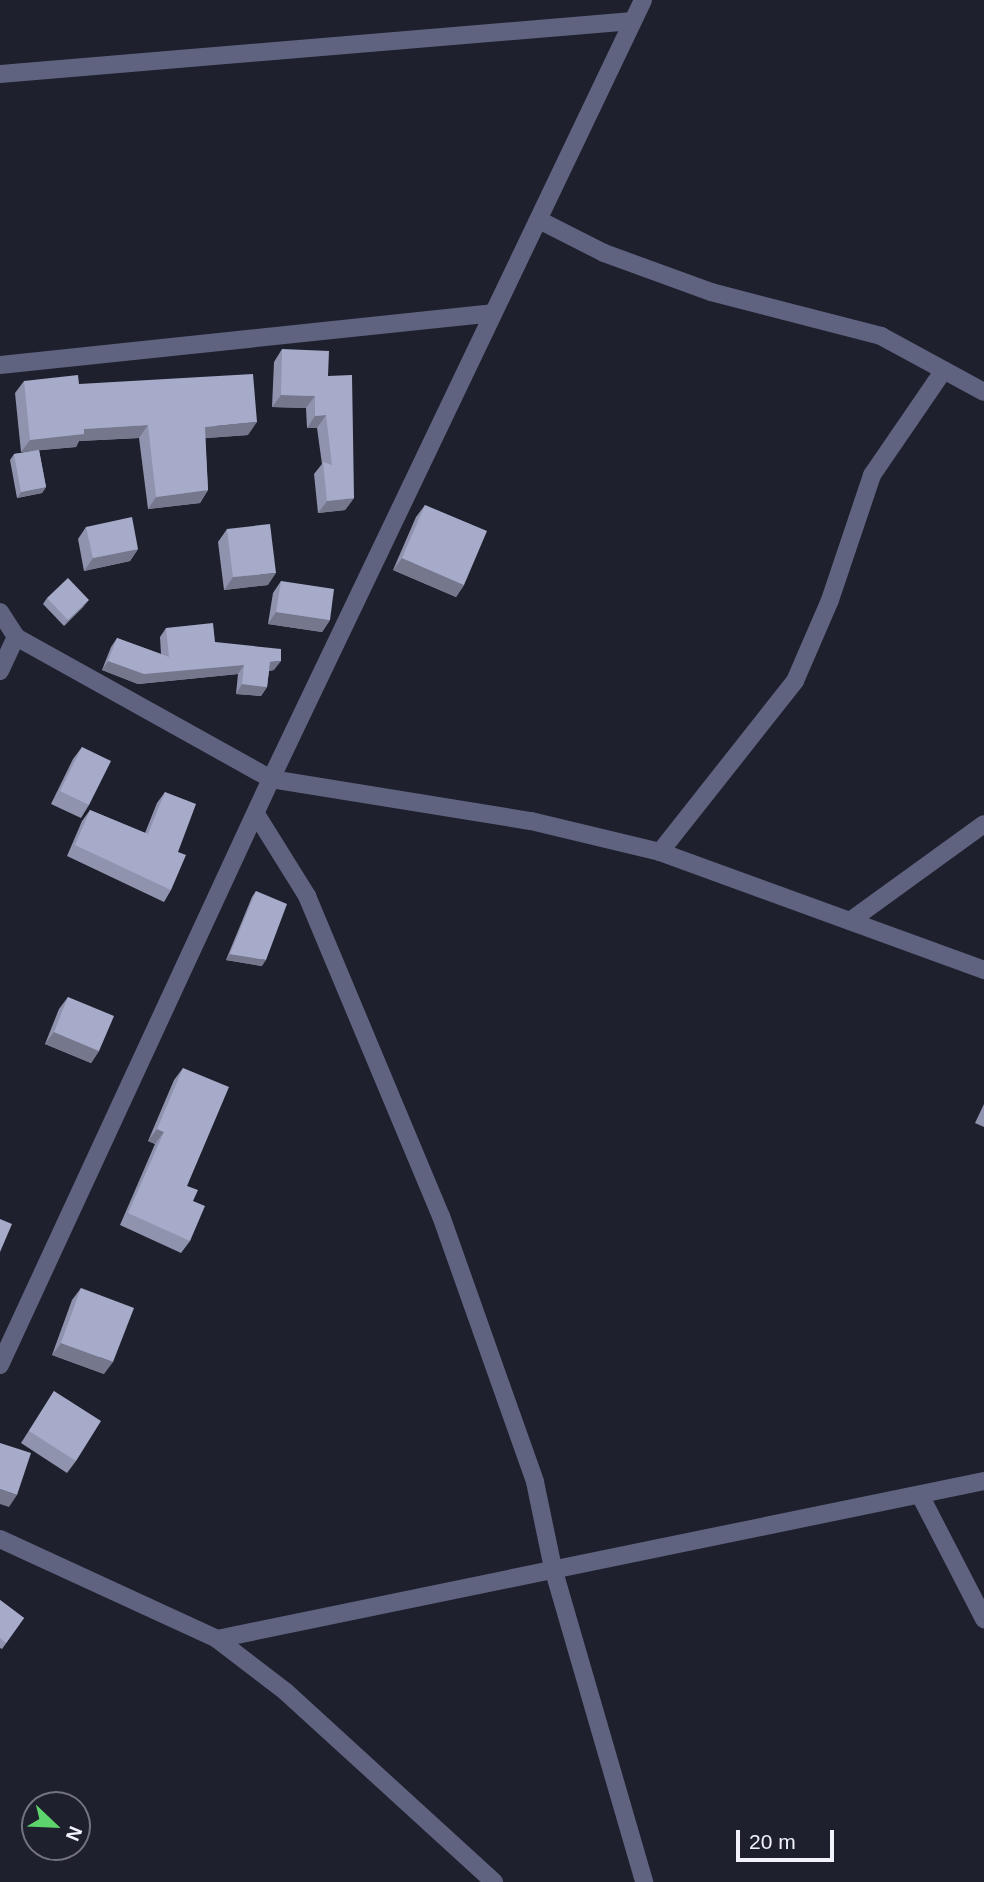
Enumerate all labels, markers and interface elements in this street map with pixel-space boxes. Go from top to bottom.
north arrow [21,1791,91,1861]
scale bar [739,1815,837,1859]
text: N [62,1823,86,1844]
text: 20 m [749,1830,796,1853]

